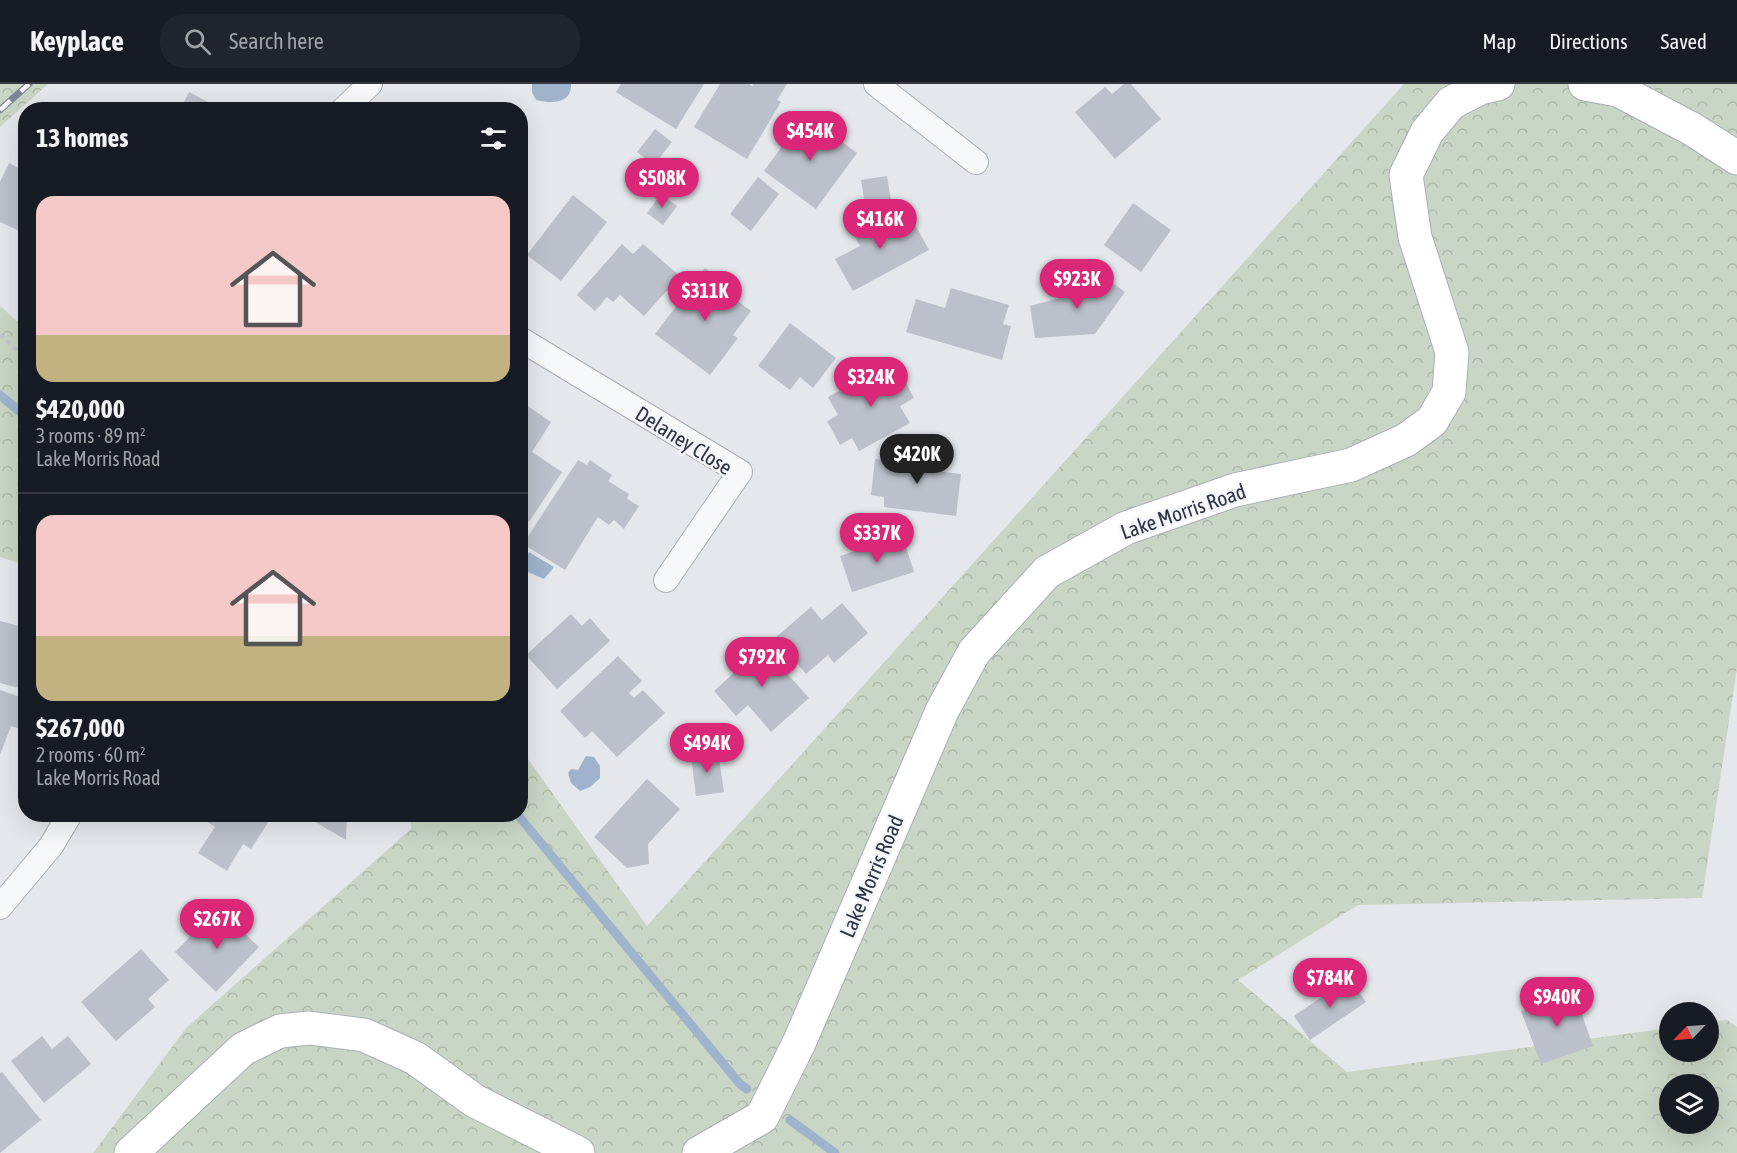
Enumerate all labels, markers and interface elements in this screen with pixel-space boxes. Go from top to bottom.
search box [160,14,580,68]
text: Keyplace [30,25,124,57]
icon: search [181,25,214,58]
text: Search here [229,28,324,54]
text: Map [1482,29,1516,53]
text: Directions [1549,29,1628,53]
text: Saved [1661,29,1707,53]
pin: $454K [768,111,852,162]
text: $454K [787,119,833,142]
icon: filters [477,122,510,155]
text: 13 homes [36,123,129,153]
pin: $508K [620,158,704,209]
text: $508K [639,166,685,189]
pin: $416K [838,199,922,250]
text: $416K [857,207,903,230]
icon: home [219,235,327,343]
pin: $923K [1035,259,1119,310]
text: $923K [1054,267,1100,290]
pin: $311K [663,271,747,322]
text: $311K [682,279,728,302]
pin: $324K [829,357,913,408]
text: $324K [848,365,894,388]
text: $420,000 [36,394,125,424]
street label: Delaney Close [631,401,737,479]
text: 3 rooms · 89 m² [36,424,146,447]
pin: $420K [875,434,959,485]
text: $420K [894,442,940,465]
text: Lake Morris Road [36,447,160,470]
street label: Lake Morris Road [1117,478,1249,544]
pin: $337K [835,513,919,564]
text: $337K [854,521,900,544]
icon: home [219,554,327,662]
pin: $792K [720,637,804,688]
text: $792K [739,645,785,668]
text: $267,000 [36,713,125,743]
pin: $494K [665,723,749,774]
text: $494K [684,731,730,754]
text: 2 rooms · 60 m² [36,743,146,766]
text: Lake Morris Road [36,766,160,789]
street label: Lake Morris Road [834,811,908,941]
pin: $267K [175,899,259,950]
text: $267K [194,907,240,930]
pin: $784K [1288,958,1372,1009]
text: $784K [1307,966,1353,989]
pin: $940K [1515,977,1599,1028]
text: $940K [1534,985,1580,1008]
north arrow [1659,1002,1719,1062]
map controls [1659,1002,1719,1134]
button: layers [1659,1074,1719,1134]

